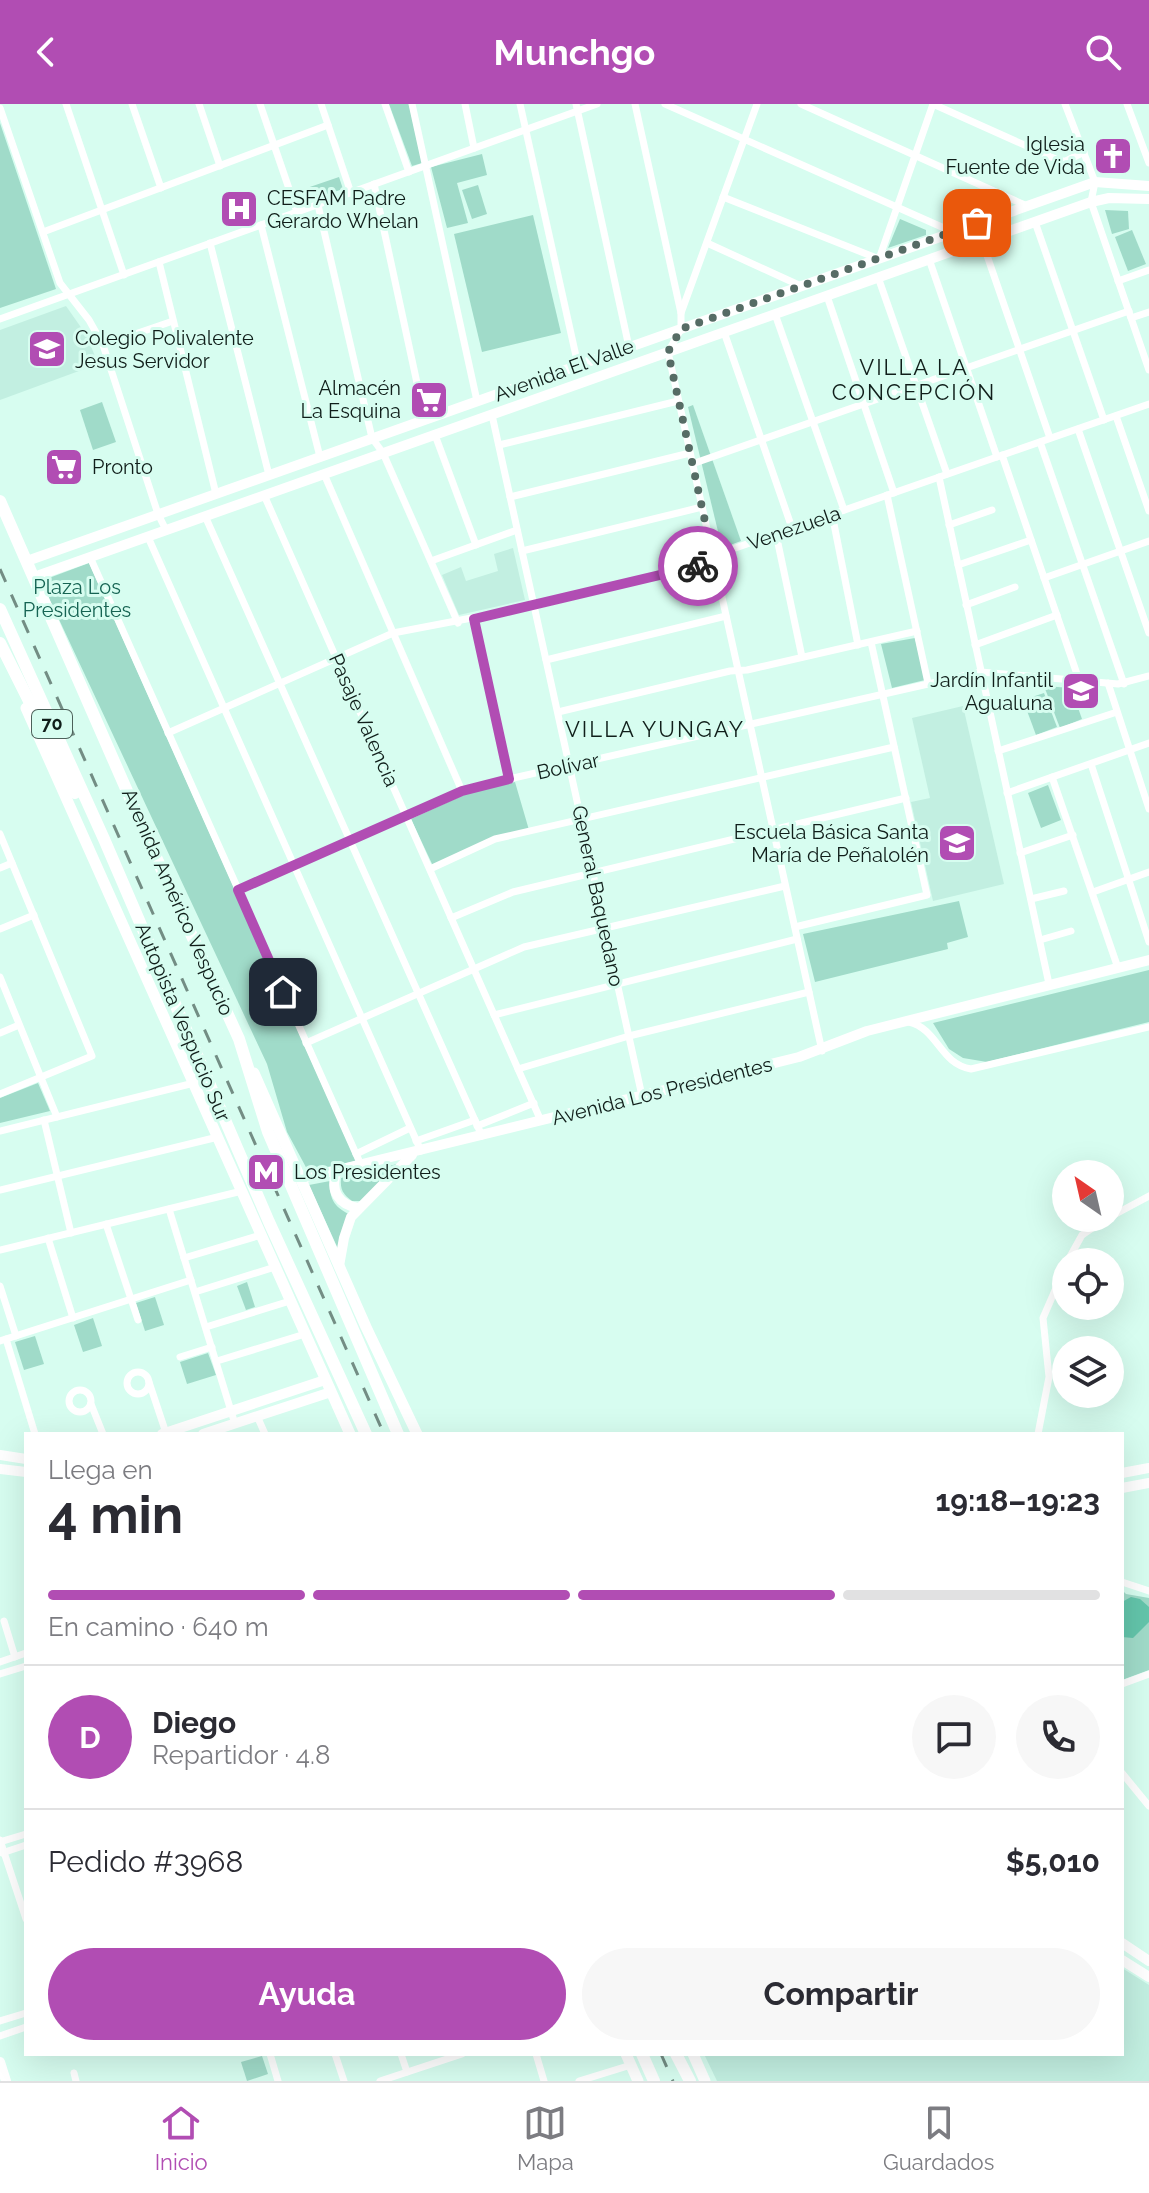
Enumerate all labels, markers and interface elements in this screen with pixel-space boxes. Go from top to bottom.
icon: back [24,30,68,74]
icon: search [1081,30,1125,74]
text: Munchgo [494,31,655,73]
place label: Iglesia Fuente de Vida [945,132,1085,179]
church icon: Iglesia Fuente de Vida [1092,135,1134,177]
place label: CESFAM Padre Gerardo Whelan [267,186,419,233]
hospital icon: CESFAM Padre Gerardo Whelan [218,188,260,230]
pin [943,189,1011,257]
icon: bag [955,201,999,245]
place label: Colegio Polivalente Jesus Servidor [75,326,254,373]
school or university icon: Colegio Polivalente Jesus Servidor [26,328,68,370]
street label: Avenida El Valle [491,334,637,406]
district label: VILLA LA CONCEPCIÓN [832,354,996,405]
place label: Almacén La Esquina [300,376,401,423]
supermarket icon: Almacén La Esquina [408,379,450,421]
supermarket icon: Pronto [43,446,85,488]
place label: Pronto [92,455,153,479]
street label: Venezuela [744,501,844,555]
courier [658,526,738,606]
icon: bike [676,544,720,588]
park label: Plaza Los Presidentes [23,575,131,622]
street label: Pasaje Valencia [324,650,404,790]
place label: Jardín Infantil Agualuna [930,668,1054,715]
school or university icon: Jardín Infantil Agualuna [1060,670,1102,712]
road number: 70 [32,710,72,738]
district label: VILLA YUNGAY [565,716,745,742]
street label: Bolívar [535,748,601,784]
street label: Avenida Américo Vespucio [117,785,239,1019]
street label: General Baquedano [567,803,629,989]
place label: Escuela Básica Santa María de Peñalolén [734,820,929,867]
school or university icon: Escuela Básica Santa María de Peñalolén [936,822,978,864]
street label: Autopista Vespucio Sur [130,919,236,1125]
pin [249,958,317,1026]
icon: home [261,970,305,1014]
street label: Avenida Los Presidentes [549,1052,775,1130]
metro station icon: Los Presidentes [245,1151,287,1193]
place label: Los Presidentes [294,1160,441,1184]
north arrow [1052,1160,1124,1232]
map controls [1052,1160,1124,1408]
button: locate [1052,1248,1124,1320]
button: layers [1052,1336,1124,1408]
text: Llega en [48,1455,153,1485]
text: 19:18–19:23 [936,1483,1100,1518]
text: 4 min [48,1484,183,1545]
text: En camino · 640 m [48,1612,269,1642]
button: chat [912,1695,996,1779]
button: phone [1016,1695,1100,1779]
text: Diego [152,1705,236,1740]
text: D [79,1720,101,1755]
text: Repartidor · 4.8 [152,1740,330,1770]
text: Pedido #3968 [48,1844,243,1879]
text: $5,010 [1006,1844,1100,1879]
button: Ayuda [48,1948,566,2040]
button: Compartir [582,1948,1100,2040]
tab: Inicio [155,2101,208,2175]
tab: Mapa [517,2101,574,2175]
tab: Guardados [883,2101,994,2175]

